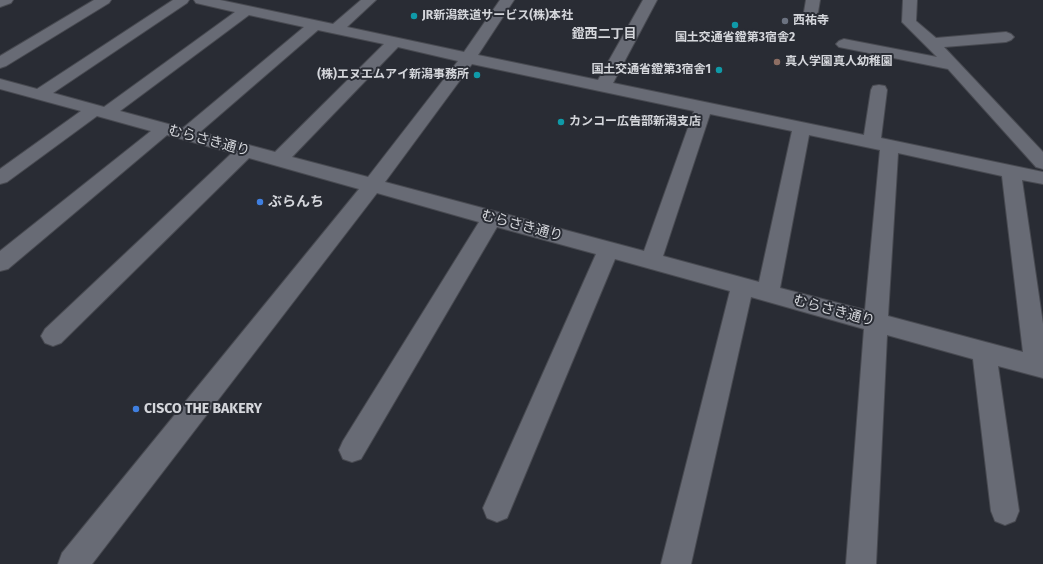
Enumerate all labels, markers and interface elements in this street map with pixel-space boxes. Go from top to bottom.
place label: JR新潟鉄道サービス(株)本社 [422,9,573,23]
marker: JR新潟鉄道サービス(株)本社 [409,11,419,21]
place label: 西祐寺 [793,14,829,28]
marker: 西祐寺 [780,16,790,26]
marker: 国土交通省鐙第3宿舎2 [730,20,740,30]
district label: 鐙西二丁目 [572,26,636,42]
place label: 国土交通省鐙第3宿舎2 [675,31,795,45]
place label: 真人学園真人幼稚園 [785,55,893,69]
marker: 真人学園真人幼稚園 [772,57,782,67]
place label: 国土交通省鐙第3宿舎1 [591,63,711,77]
marker: 国土交通省鐙第3宿舎1 [714,65,724,75]
place label: (株)エヌエムアイ新潟事務所 [317,68,469,82]
marker: (株)エヌエムアイ新潟事務所 [472,70,482,80]
place label: カンコー広告部新潟支店 [569,115,701,129]
marker: カンコー広告部新潟支店 [556,117,566,127]
street label: むらさき通り [166,122,252,160]
place label: ぶらんち [268,194,324,210]
marker: ぶらんち [255,197,265,207]
street label: むらさき通り [479,207,565,245]
street label: むらさき通り [791,292,877,330]
place label: CISCO THE BAKERY [144,401,262,417]
marker: CISCO THE BAKERY [131,404,141,414]

